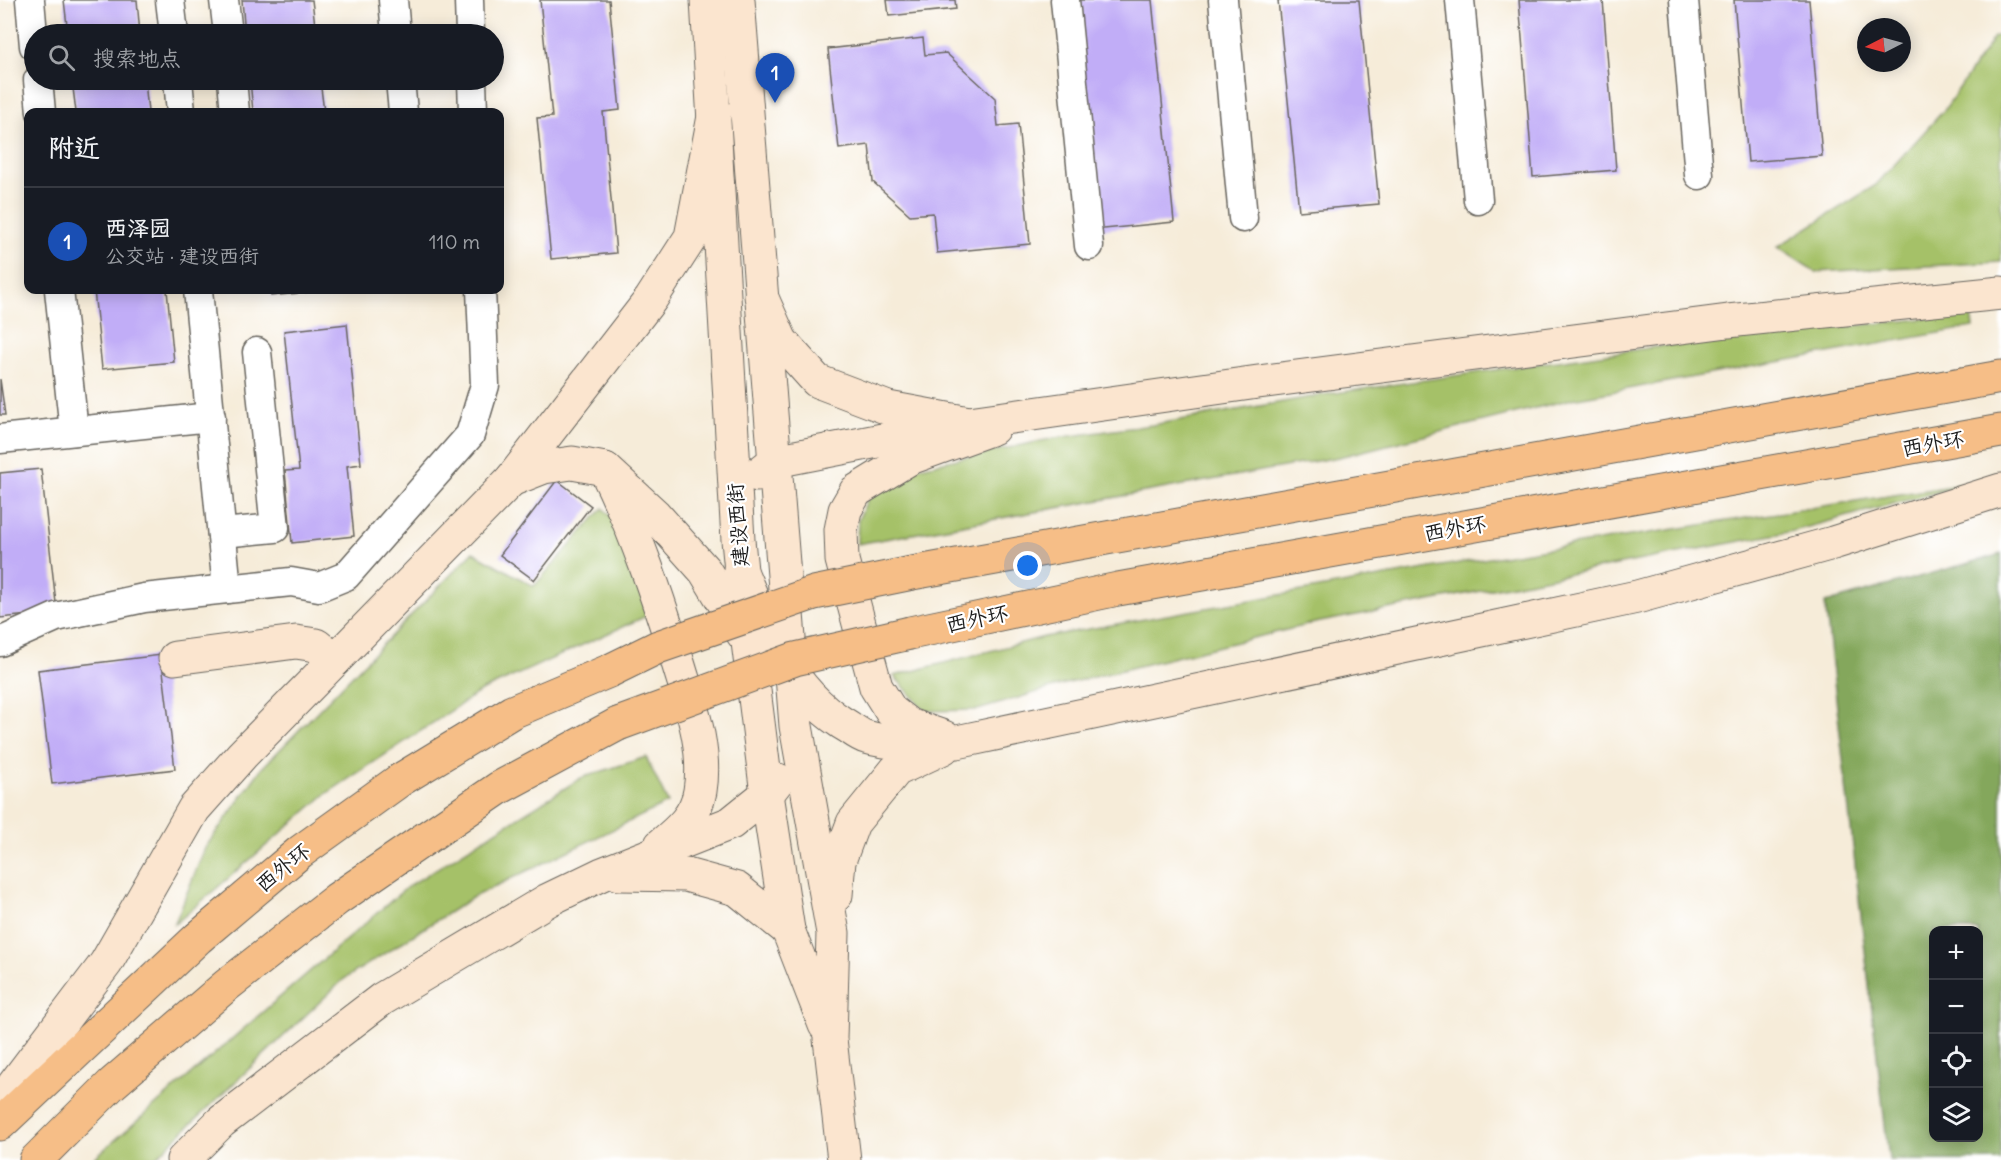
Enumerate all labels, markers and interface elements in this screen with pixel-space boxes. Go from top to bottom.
north arrow [1857,18,1911,72]
search box [24,24,504,90]
icon: search [45,41,78,74]
text: 搜索地点 [93,44,181,72]
pin: 1 [756,54,794,103]
text: 附近 [48,131,100,164]
text: 西泽园 [105,214,171,242]
text: 1 [64,229,71,254]
text: 110 m [429,229,480,254]
text: 公交站 · 建设西街 [105,243,259,268]
street label: 西外环 [1900,425,1966,462]
street label: 建设西街 [721,482,754,568]
street label: 西外环 [1422,510,1488,547]
your location [1013,551,1042,580]
street label: 西外环 [943,599,1011,638]
street label: 西外环 [250,837,316,898]
map controls [1929,926,1983,1142]
button: + [1929,926,1983,980]
button: − [1929,980,1983,1034]
button: locate [1929,1034,1983,1088]
button: layers [1929,1088,1983,1142]

